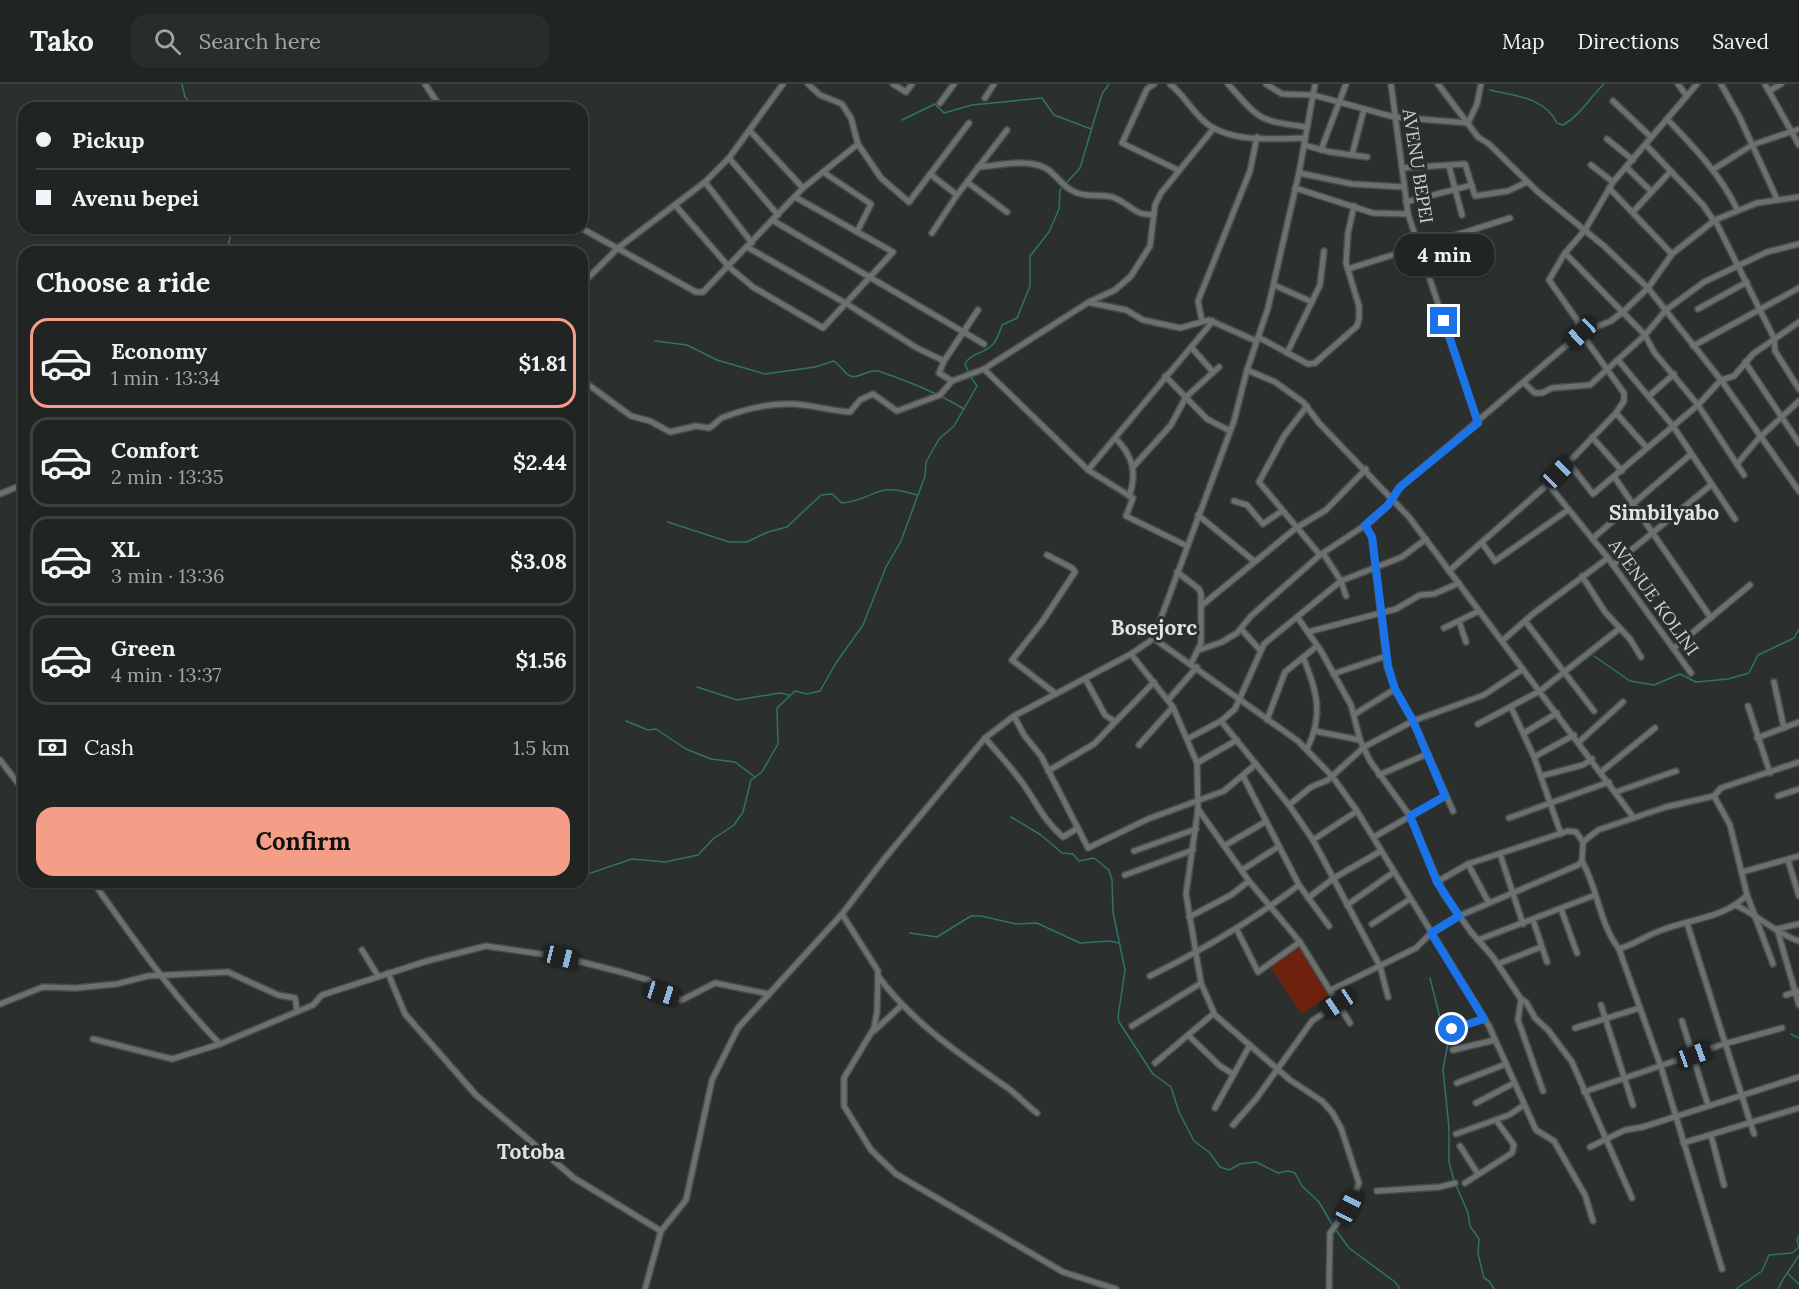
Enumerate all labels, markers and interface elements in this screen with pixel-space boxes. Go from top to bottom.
search box [130,14,550,68]
text: Tako [30,23,94,59]
icon: search [151,25,184,58]
text: Search here [199,27,321,55]
text: Map [1502,28,1545,55]
text: Directions [1578,28,1679,55]
text: Saved [1712,28,1769,55]
street label: AVENU BEPEI [1397,106,1438,225]
text: Pickup [72,126,145,154]
text: Avenu bepei [72,184,199,212]
callout: 4 min [1394,234,1494,276]
text: 4 min [1418,242,1471,267]
text: Choose a ride [36,265,210,299]
route end [1430,307,1457,334]
car [1562,314,1600,352]
icon: car [39,336,93,390]
text: Economy [111,337,207,365]
text: $1.81 [518,349,567,377]
text: 1 min · 13:34 [111,365,220,390]
icon: car [39,435,93,489]
text: Comfort [111,436,199,464]
text: $2.44 [513,448,567,476]
car [1539,454,1577,492]
text: 2 min · 13:35 [111,464,224,489]
district label: Simbilyabo [1609,499,1719,526]
street label: AVENUE KOLINI [1603,533,1704,660]
icon: car [39,534,93,588]
text: XL [111,535,140,563]
text: $3.08 [510,547,567,575]
text: 3 min · 13:36 [111,563,225,588]
district label: Bosejorc [1111,614,1197,641]
icon: car [39,633,93,687]
text: Green [111,634,176,662]
text: $1.56 [515,646,567,674]
text: 4 min · 13:37 [111,662,222,687]
icon: cash [36,731,69,764]
text: Cash [84,733,134,761]
text: 1.5 km [513,735,570,760]
button: Confirm [36,807,570,876]
car [541,944,581,970]
car [642,979,682,1007]
car [1318,985,1358,1021]
route start [1438,1015,1465,1042]
car [1674,1040,1714,1070]
district label: Totoba [497,1138,565,1165]
car [1333,1187,1365,1227]

